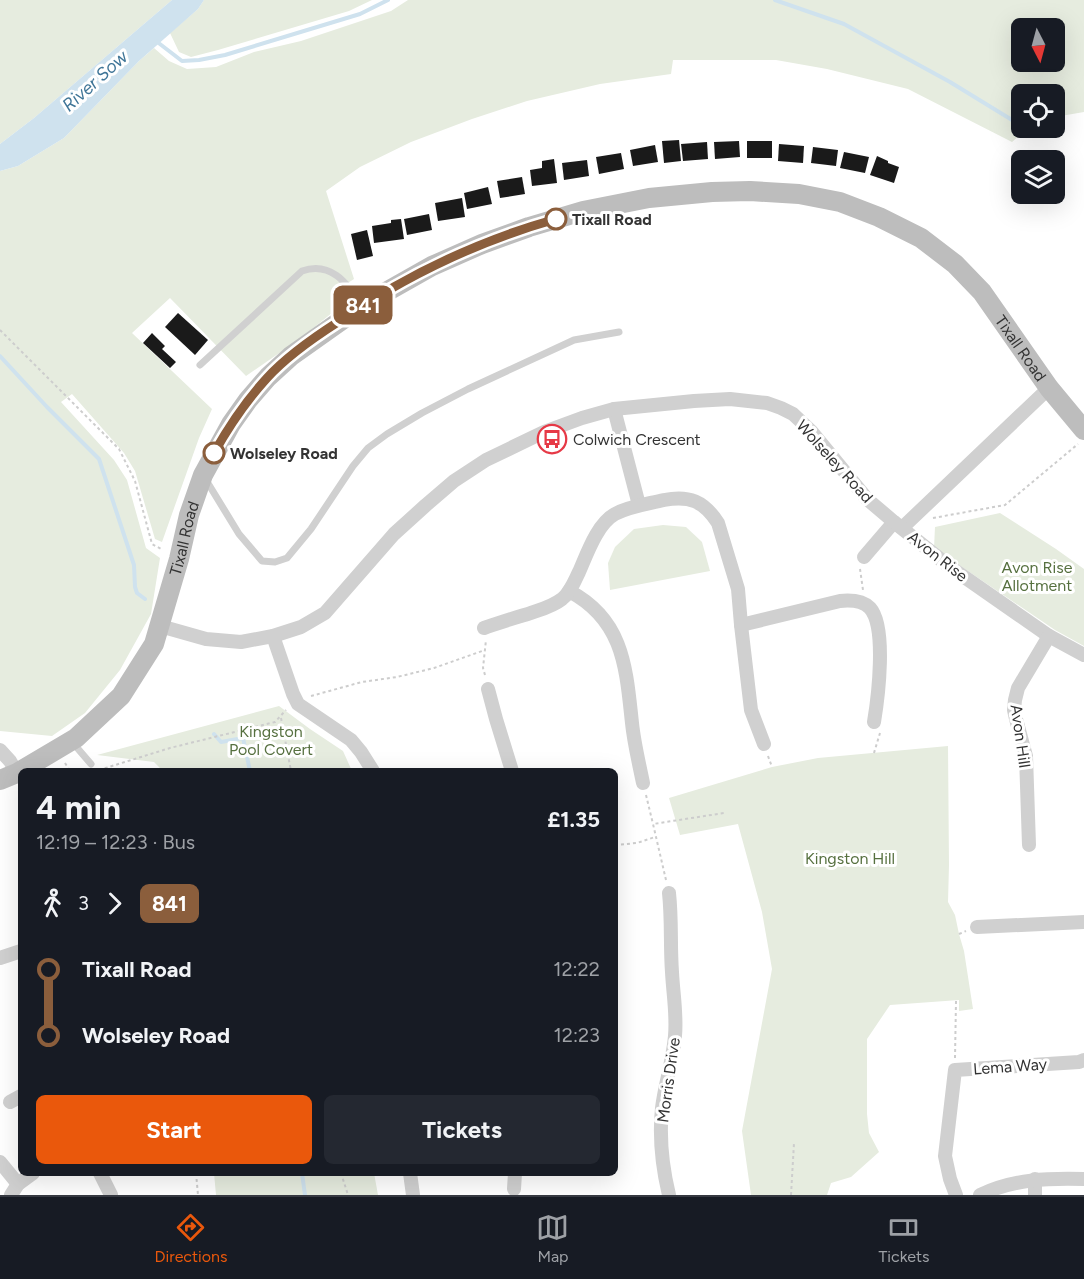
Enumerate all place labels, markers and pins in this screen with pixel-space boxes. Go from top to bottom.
marker: Tixall Road [545,208,567,230]
place label: Tixall Road [572,210,652,229]
bus stop icon: Colwich Crescent [536,423,568,455]
place label: Colwich Crescent [573,430,701,449]
marker: Wolseley Road [203,442,225,464]
place label: Wolseley Road [230,444,338,463]

